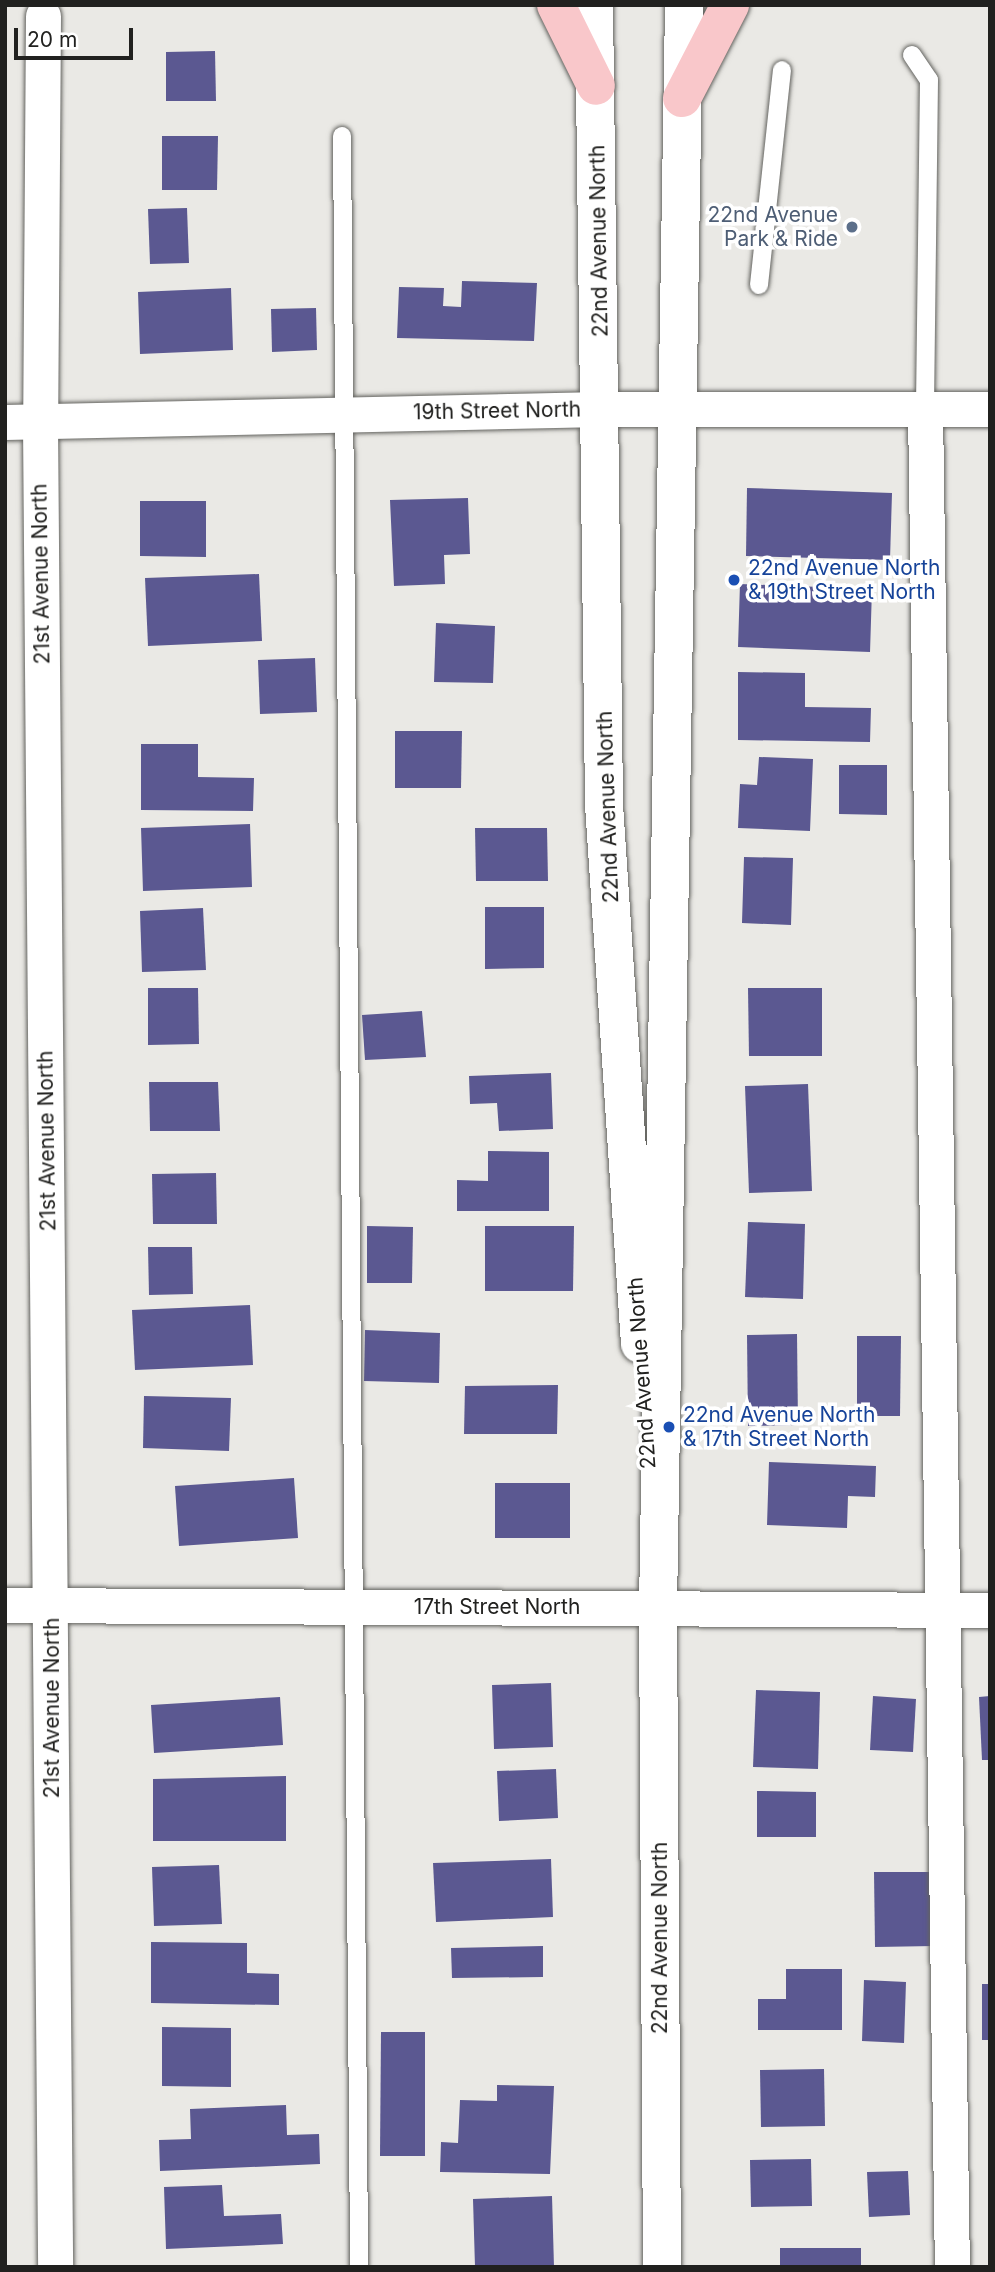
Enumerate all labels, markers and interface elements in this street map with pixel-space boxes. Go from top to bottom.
scale bar [18,14,136,58]
text: 20 m [27,27,77,52]
street label: 22nd Avenue North [585,145,613,337]
place label: 22nd Avenue Park & Ride [707,202,838,252]
marker: 22nd Avenue Park & Ride [844,219,860,235]
street label: 19th Street North [413,397,581,425]
street label: 21st Avenue North [27,483,55,665]
place label: 22nd Avenue North & 19th Street North [748,555,940,605]
marker: 22nd Avenue North & 19th Street North [726,572,742,588]
street label: 22nd Avenue North [592,710,624,904]
street label: 21st Avenue North [33,1050,61,1232]
street label: 22nd Avenue North [623,1276,661,1470]
place label: 22nd Avenue North & 17th Street North [683,1402,875,1452]
marker: 22nd Avenue North & 17th Street North [661,1419,677,1435]
street label: 17th Street North [414,1594,580,1620]
street label: 21st Avenue North [39,1618,65,1798]
street label: 22nd Avenue North [647,1842,673,2034]

